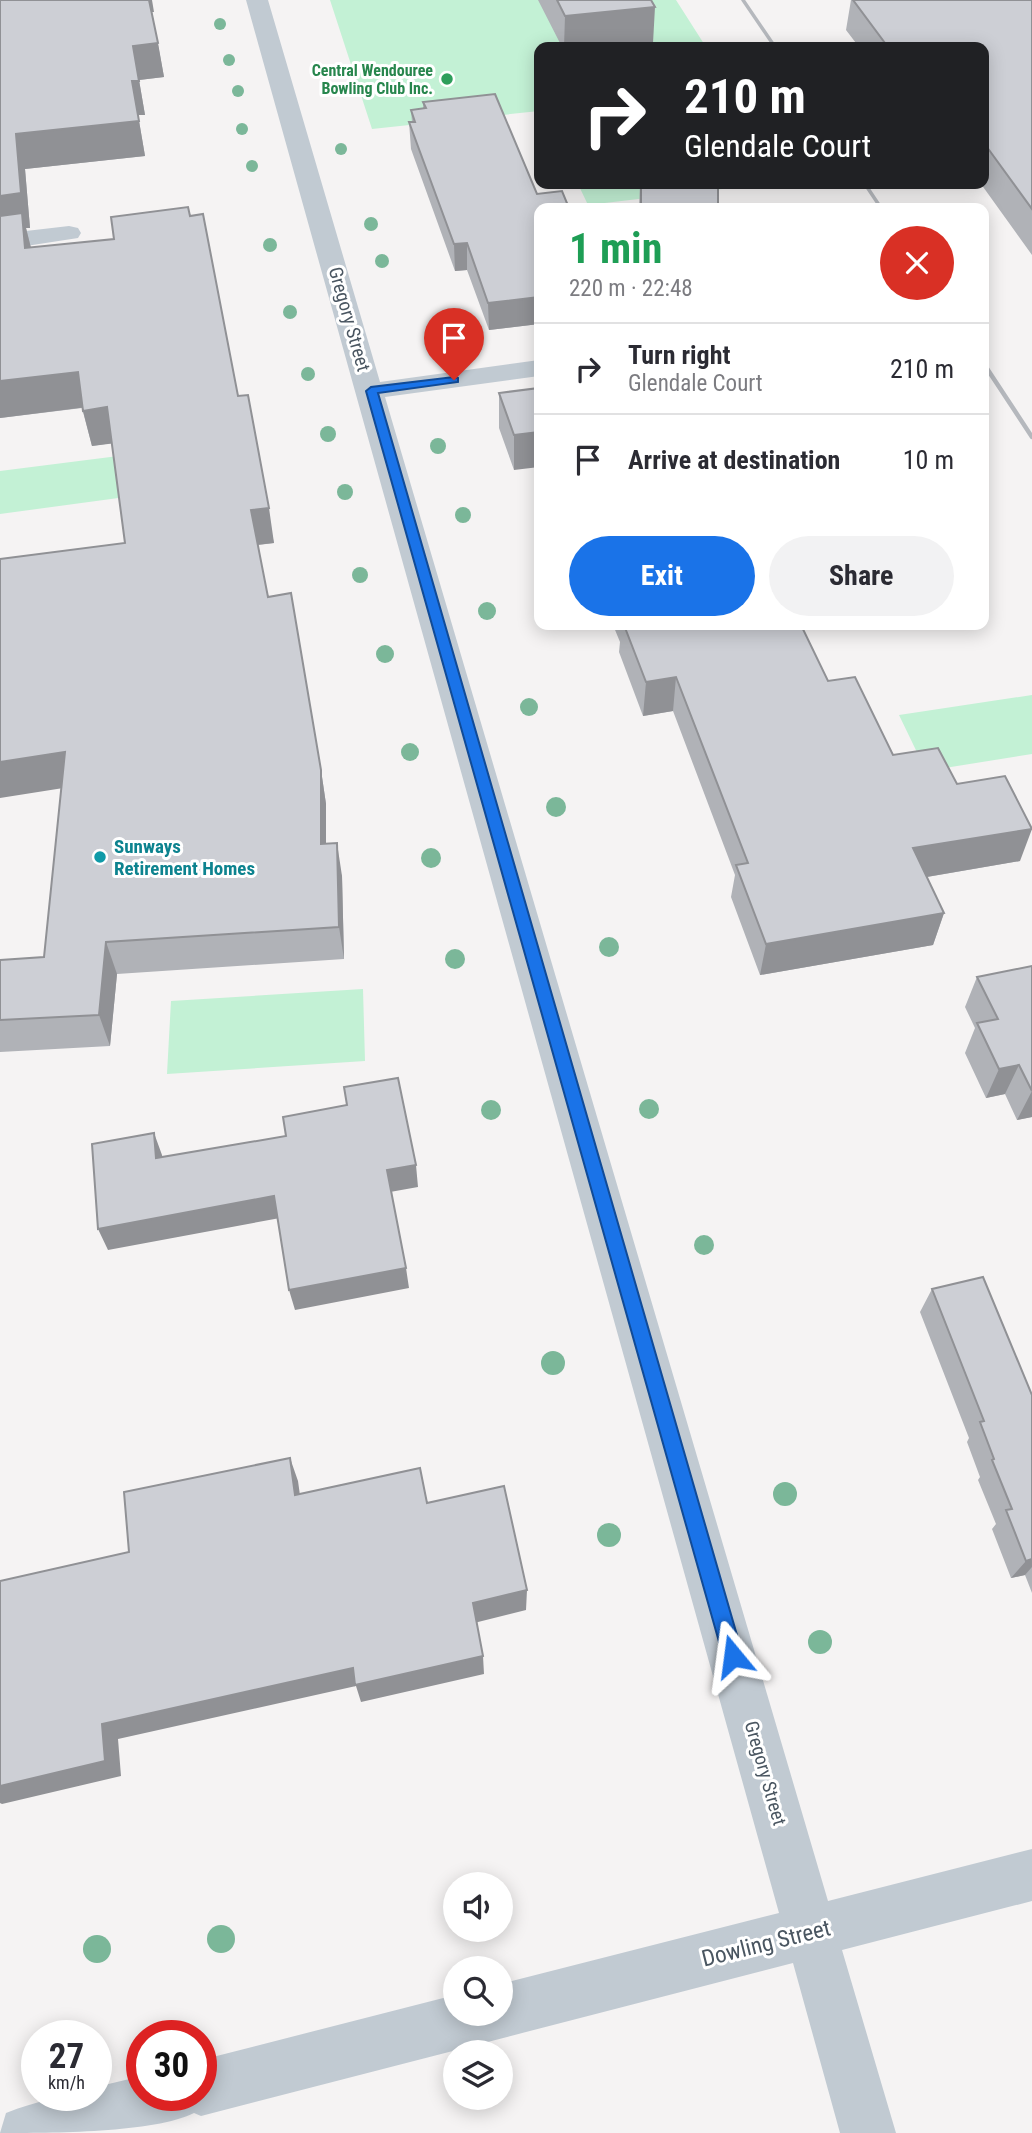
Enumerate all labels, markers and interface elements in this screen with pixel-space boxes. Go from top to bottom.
place label: Central Wendouree Bowling Club Inc. [312,61,433,98]
text: 210 m [684,68,806,125]
icon: right [569,70,660,161]
marker: Central Wendouree Bowling Club Inc. [439,71,455,87]
text: Glendale Court [684,127,871,165]
text: 1 min [569,224,662,273]
button: close [880,226,954,300]
street label: Gregory Street [324,264,375,374]
text: 220 m · 22:48 [569,275,693,302]
pin [424,308,484,380]
icon: arrive [435,319,473,357]
text: Turn right [628,340,730,370]
icon: right [569,350,607,388]
text: 210 m [890,354,954,384]
text: Glendale Court [628,370,763,397]
icon: arrive [569,441,607,479]
text: Arrive at destination [628,445,840,475]
text: 10 m [903,445,954,475]
button: Exit [569,536,755,616]
button: Share [769,536,954,616]
place label: Sunways Retirement Homes [114,835,255,880]
marker: Sunways Retirement Homes [92,849,108,865]
position arrow [696,1619,770,1693]
street label: Gregory Street [740,1718,791,1828]
map controls [443,1872,513,2110]
button: sound [443,1872,513,1942]
street label: Dowling Street [699,1914,833,1973]
button: search [443,1956,513,2026]
speed limit sign: 30 [126,2020,217,2111]
text: 27 [49,2036,84,2077]
button: layers [443,2040,513,2110]
text: km/h [48,2072,85,2093]

